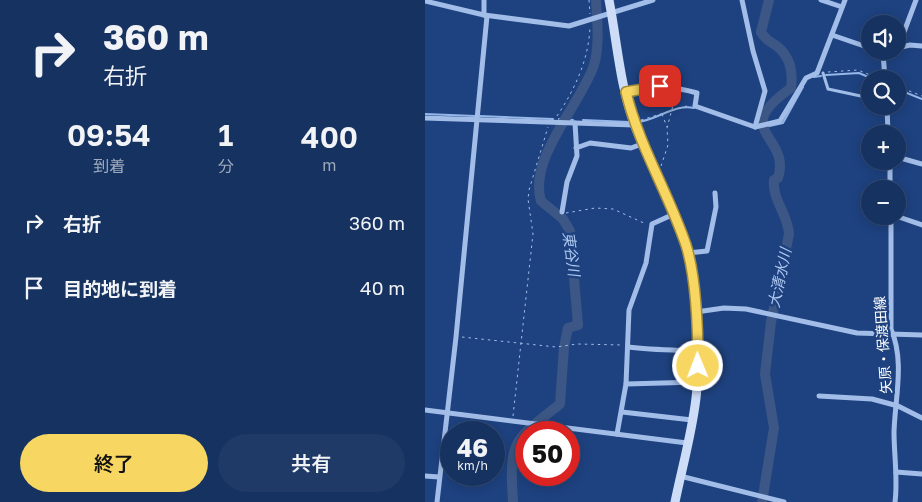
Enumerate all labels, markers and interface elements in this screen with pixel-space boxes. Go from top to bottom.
map controls [861,15,906,225]
button: sound [861,15,906,60]
text: 360 m [103,16,209,58]
icon: right [20,20,85,85]
text: 右折 [103,62,147,89]
pin [639,65,681,107]
button: search [861,70,906,115]
icon: arrive [646,72,674,100]
text: 09:54 [67,117,151,153]
text: 1 [218,117,233,153]
text: 400 [301,119,358,155]
button: + [861,125,906,170]
text: m [322,155,337,175]
text: 到着 [93,156,125,176]
text: 分 [218,156,234,176]
button: − [861,180,906,225]
icon: right [20,209,48,237]
text: 360 m [349,211,405,234]
text: 右折 [63,212,101,235]
water label: 東谷川 [560,230,584,279]
water label: 大清水川 [764,245,794,309]
icon: arrive [20,274,48,302]
text: 40 m [360,276,405,299]
text: 目的地に到着 [63,277,177,300]
street label: 矢原・保渡田線 [871,296,894,395]
position arrow [671,339,723,391]
speed limit sign: 50 [515,421,580,486]
text: 46 [457,432,488,463]
button: 終了 [20,434,208,492]
button: 共有 [218,434,405,492]
text: km/h [457,458,488,473]

